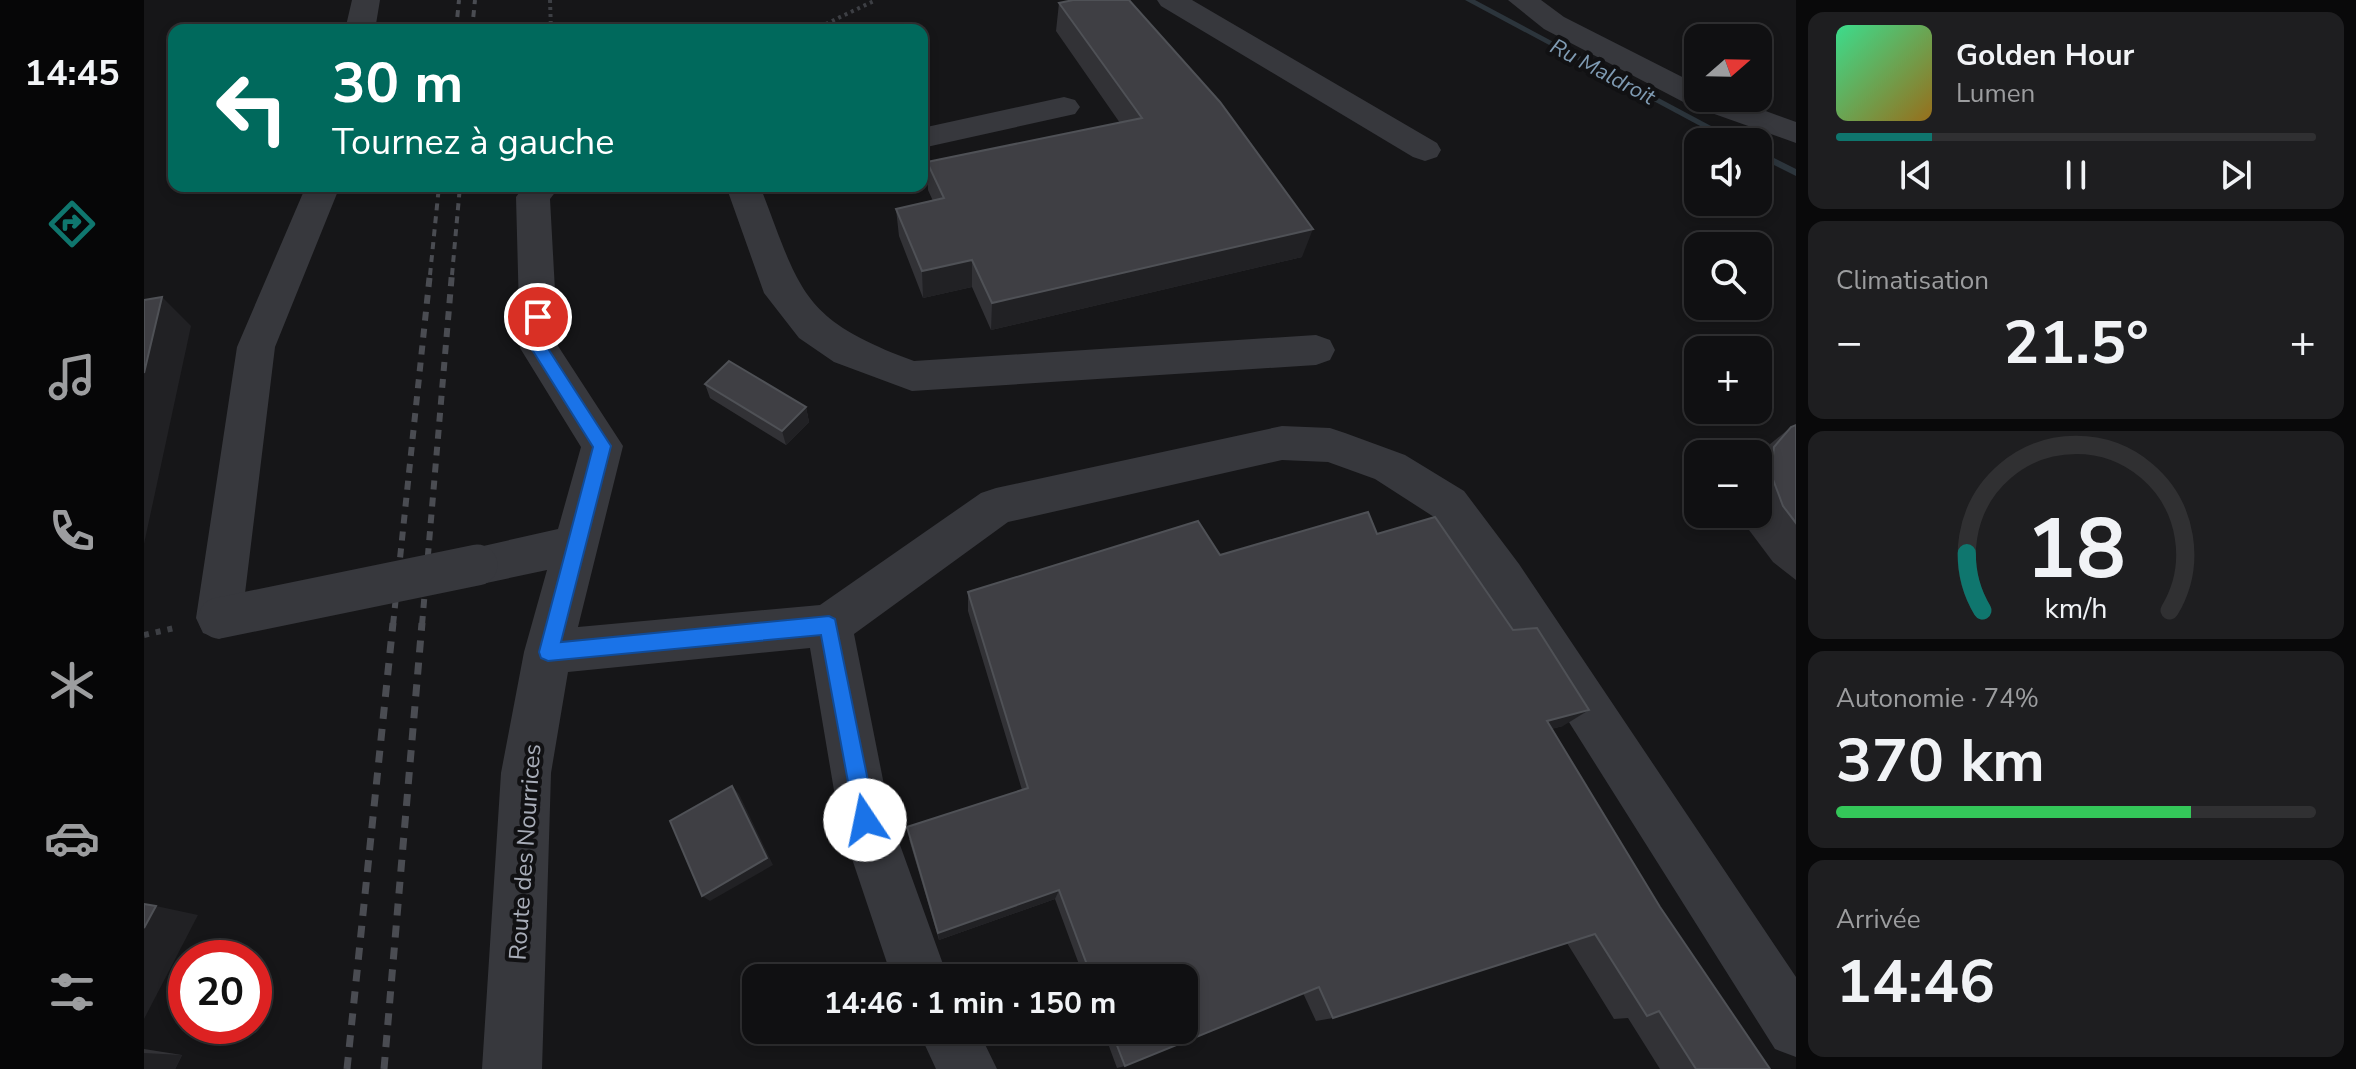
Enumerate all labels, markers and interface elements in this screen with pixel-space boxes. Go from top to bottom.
north arrow [1684,24,1772,112]
map controls [1684,24,1772,528]
water label: Ru Maldroit [1545,32,1662,113]
text: Golden Hour [1956,35,2134,76]
text: 30 m [332,45,463,122]
text: 14:45 [24,49,120,98]
icon: left [200,56,304,160]
text: Lumen [1956,76,2035,111]
text: Tournez à gauche [332,118,614,167]
button: sound [1684,128,1772,216]
icon: previous [1894,153,1938,197]
icon: pause [2054,153,2098,197]
icon: next [2214,153,2258,197]
icon: directions [44,196,100,252]
button: search [1684,232,1772,320]
text: Climatisation [1836,263,1989,298]
pin [504,283,572,351]
icon: arrive [516,295,560,339]
text: 21.5° [2003,302,2149,384]
text: − [1836,313,1862,373]
text: + [2290,313,2316,373]
button: + [1684,336,1772,424]
icon: music [44,349,100,405]
button: − [1684,440,1772,528]
text: 18 [2026,492,2126,605]
icon: phone [44,503,100,559]
text: km/h [2045,589,2107,628]
icon: climate [44,657,100,713]
text: Autonomie · 74% [1836,681,2039,716]
text: 370 km [1836,720,2045,802]
street label: Route des Nourrices [501,743,549,961]
position arrow [823,778,907,862]
icon: car [44,810,100,866]
text: Arrivée [1836,902,1920,937]
speed limit sign: 20 [168,940,272,1044]
text: 14:46 [1836,941,1995,1023]
icon: filters [44,964,100,1020]
text: 14:46 · 1 min · 150 m [824,983,1116,1024]

